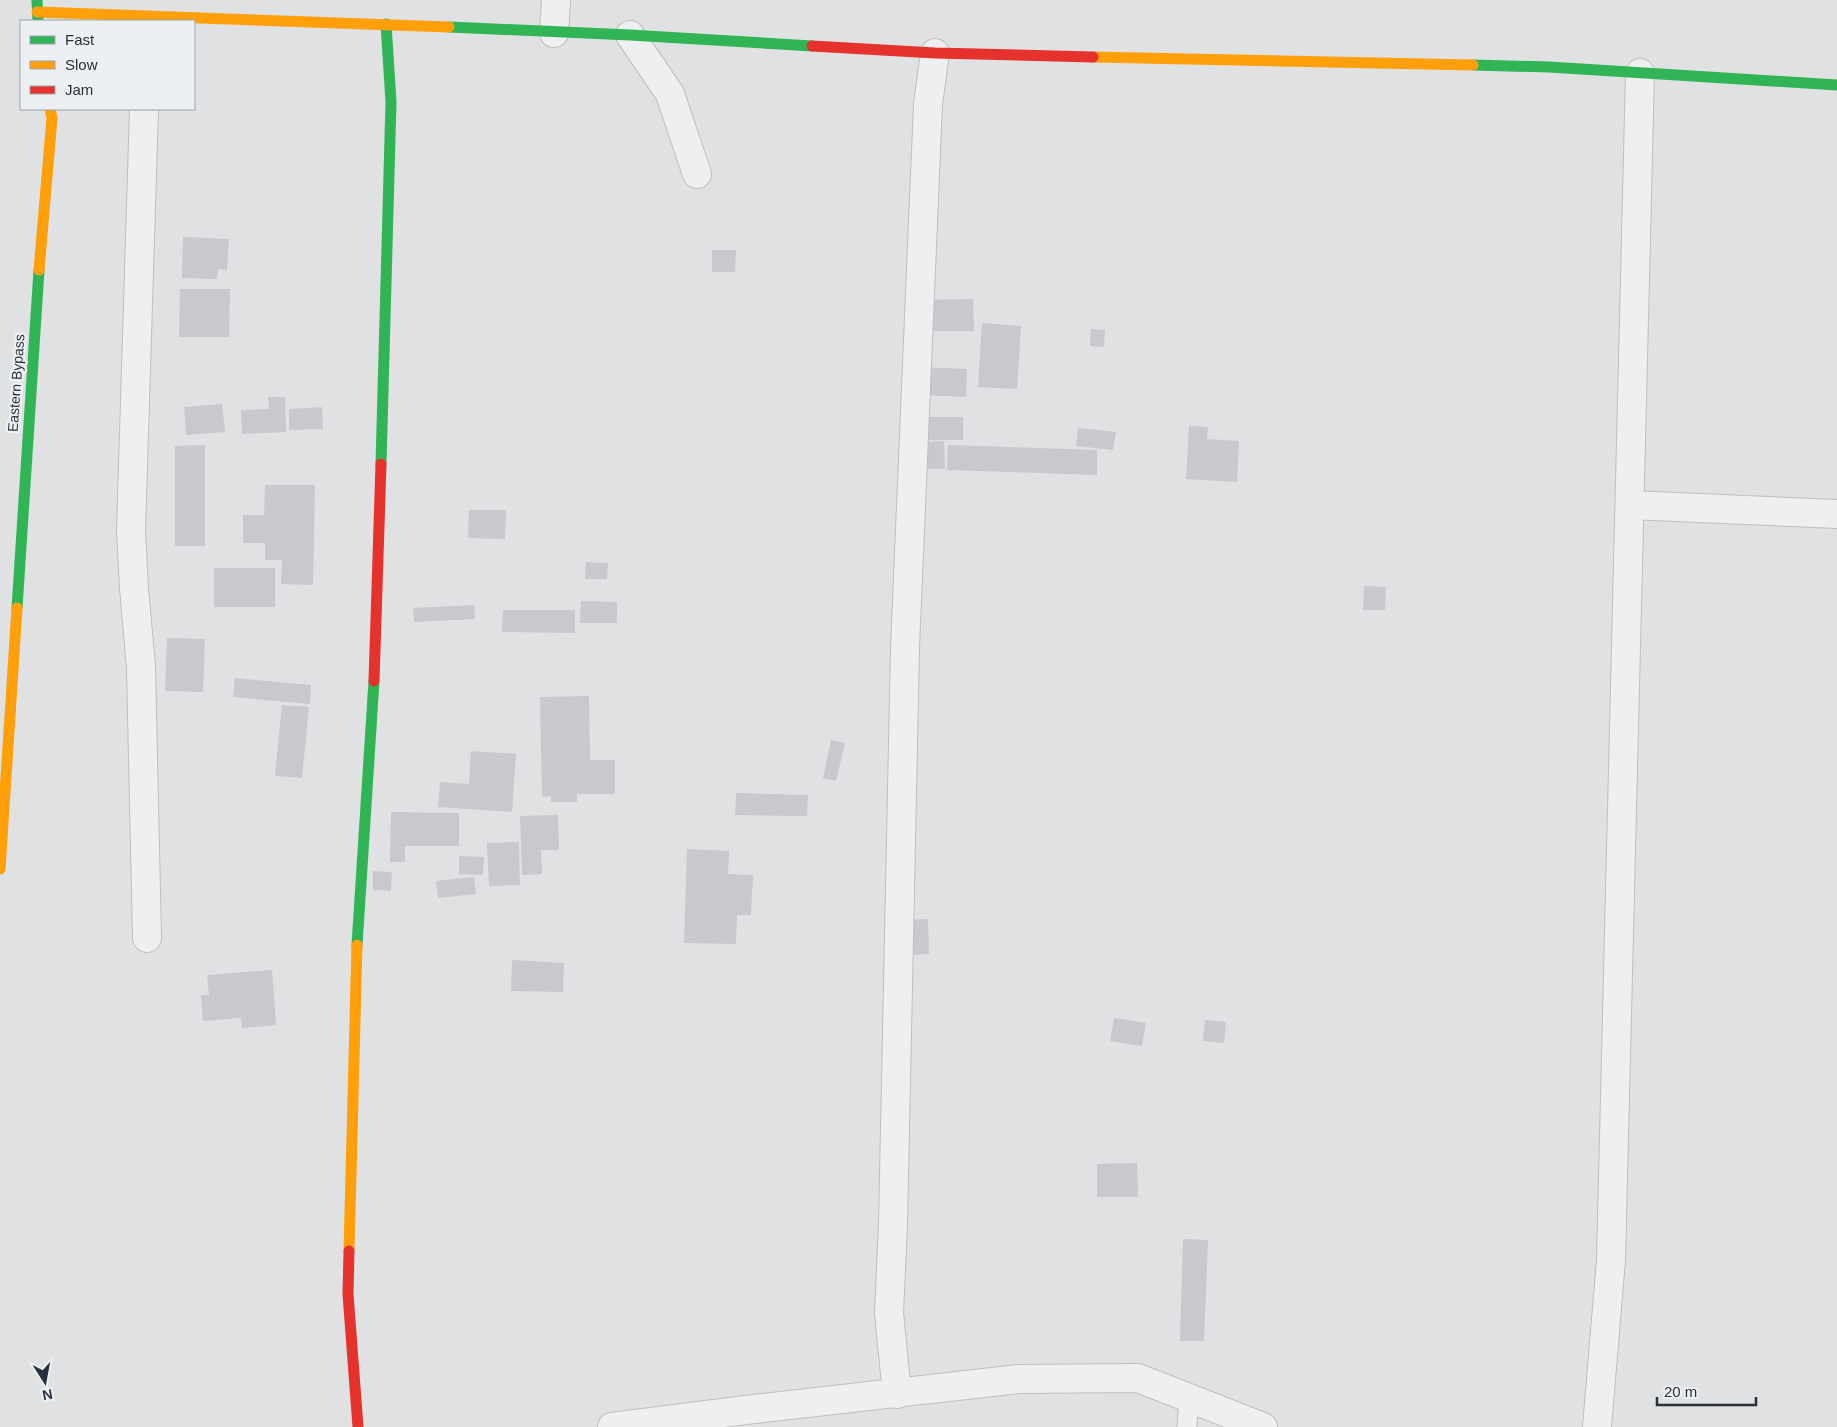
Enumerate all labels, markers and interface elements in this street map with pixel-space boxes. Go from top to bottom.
legend [20,20,195,110]
text: Fast [65,31,95,48]
text: Slow [65,56,98,73]
text: Jam [65,81,93,98]
street label: Eastern Bypass [5,334,27,432]
north arrow [20,1357,70,1407]
scale bar [1657,1374,1756,1406]
text: 20 m [1664,1383,1697,1400]
text: N [41,1386,54,1404]

